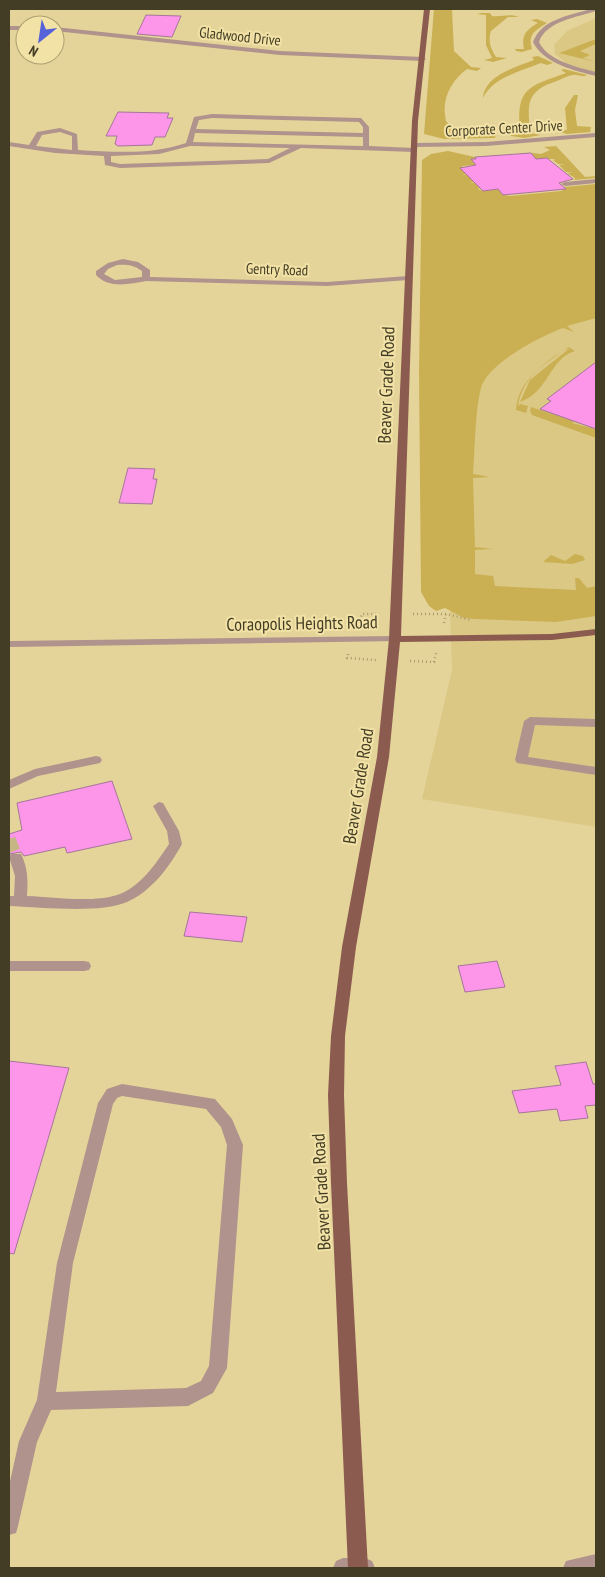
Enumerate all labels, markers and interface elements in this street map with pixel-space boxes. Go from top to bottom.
north arrow [15,15,65,65]
street label: Gladwood Drive [198,22,282,50]
text: N [26,42,41,61]
street label: Corporate Center Drive [445,115,563,141]
street label: Gentry Road [245,258,309,280]
street label: Beaver Grade Road [372,326,400,444]
street label: Coraopolis Heights Road [226,610,378,636]
street label: Beaver Grade Road [337,726,379,846]
street label: Beaver Grade Road [306,1133,336,1251]

